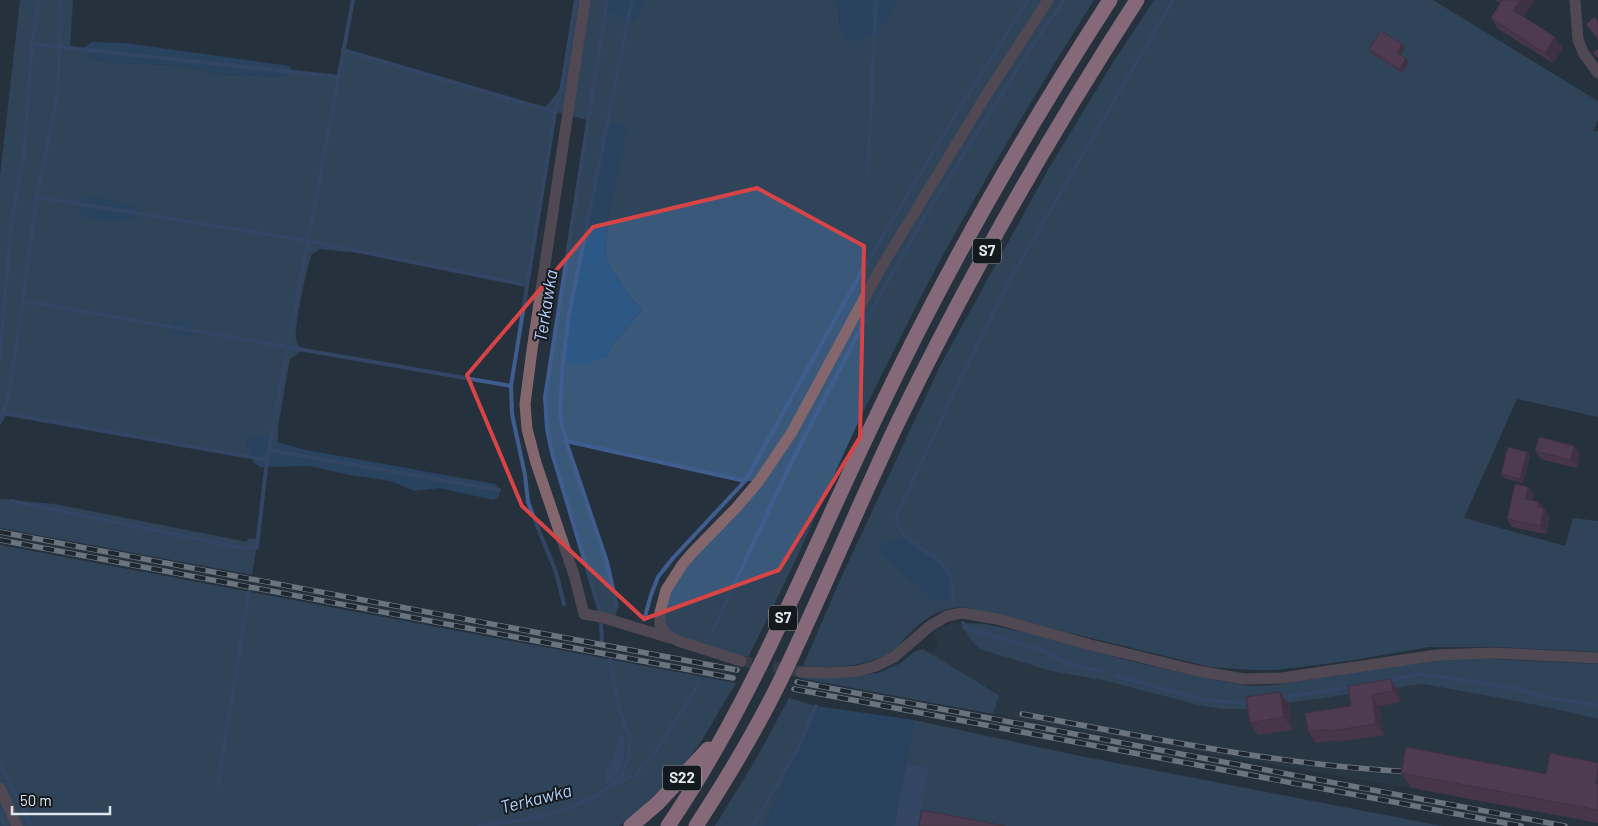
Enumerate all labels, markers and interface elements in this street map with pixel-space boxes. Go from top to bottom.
road number: S7 [973,238,1001,264]
water label: Terkawka [528,268,562,344]
road number: S7 [769,606,797,630]
road number: S22 [663,766,701,790]
water label: Terkawka [498,779,574,818]
scale bar [12,784,110,816]
text: 50 m [20,791,52,809]

